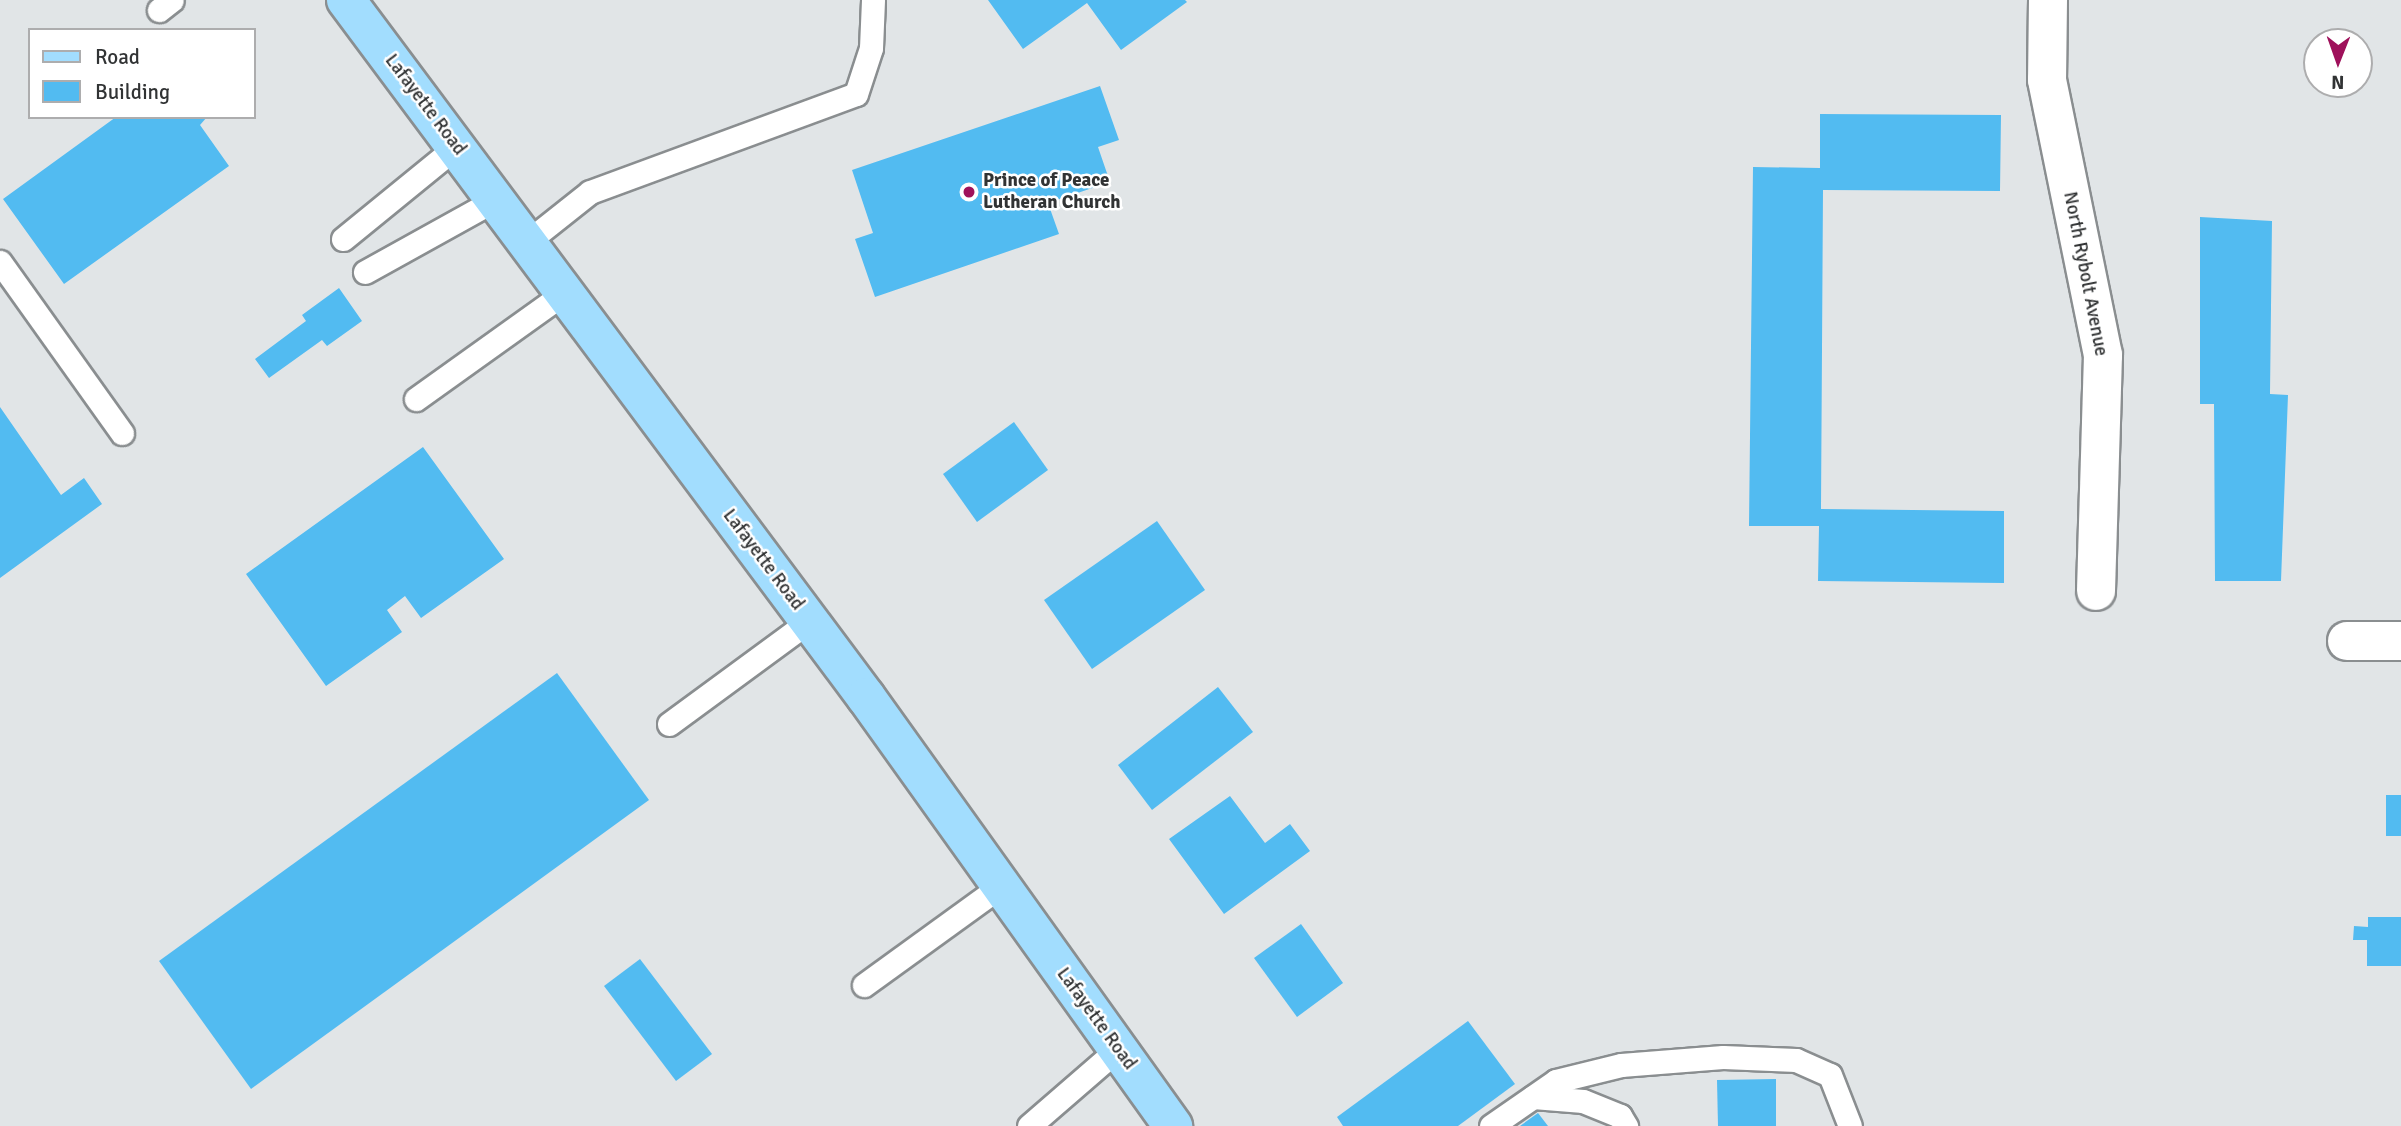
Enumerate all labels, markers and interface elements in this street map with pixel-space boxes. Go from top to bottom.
legend [28,28,256,119]
north arrow [2303,28,2373,98]
text: Road [95,44,140,70]
street label: Lafayette Road [380,50,470,160]
text: N [2331,70,2344,94]
text: Building [95,79,170,105]
place label: Prince of Peace Lutheran Church [983,170,1121,214]
marker: Prince of Peace Lutheran Church [961,184,977,200]
street label: North Rybolt Avenue [2058,190,2112,358]
street label: Lafayette Road [718,505,808,615]
street label: Lafayette Road [1051,963,1141,1075]

